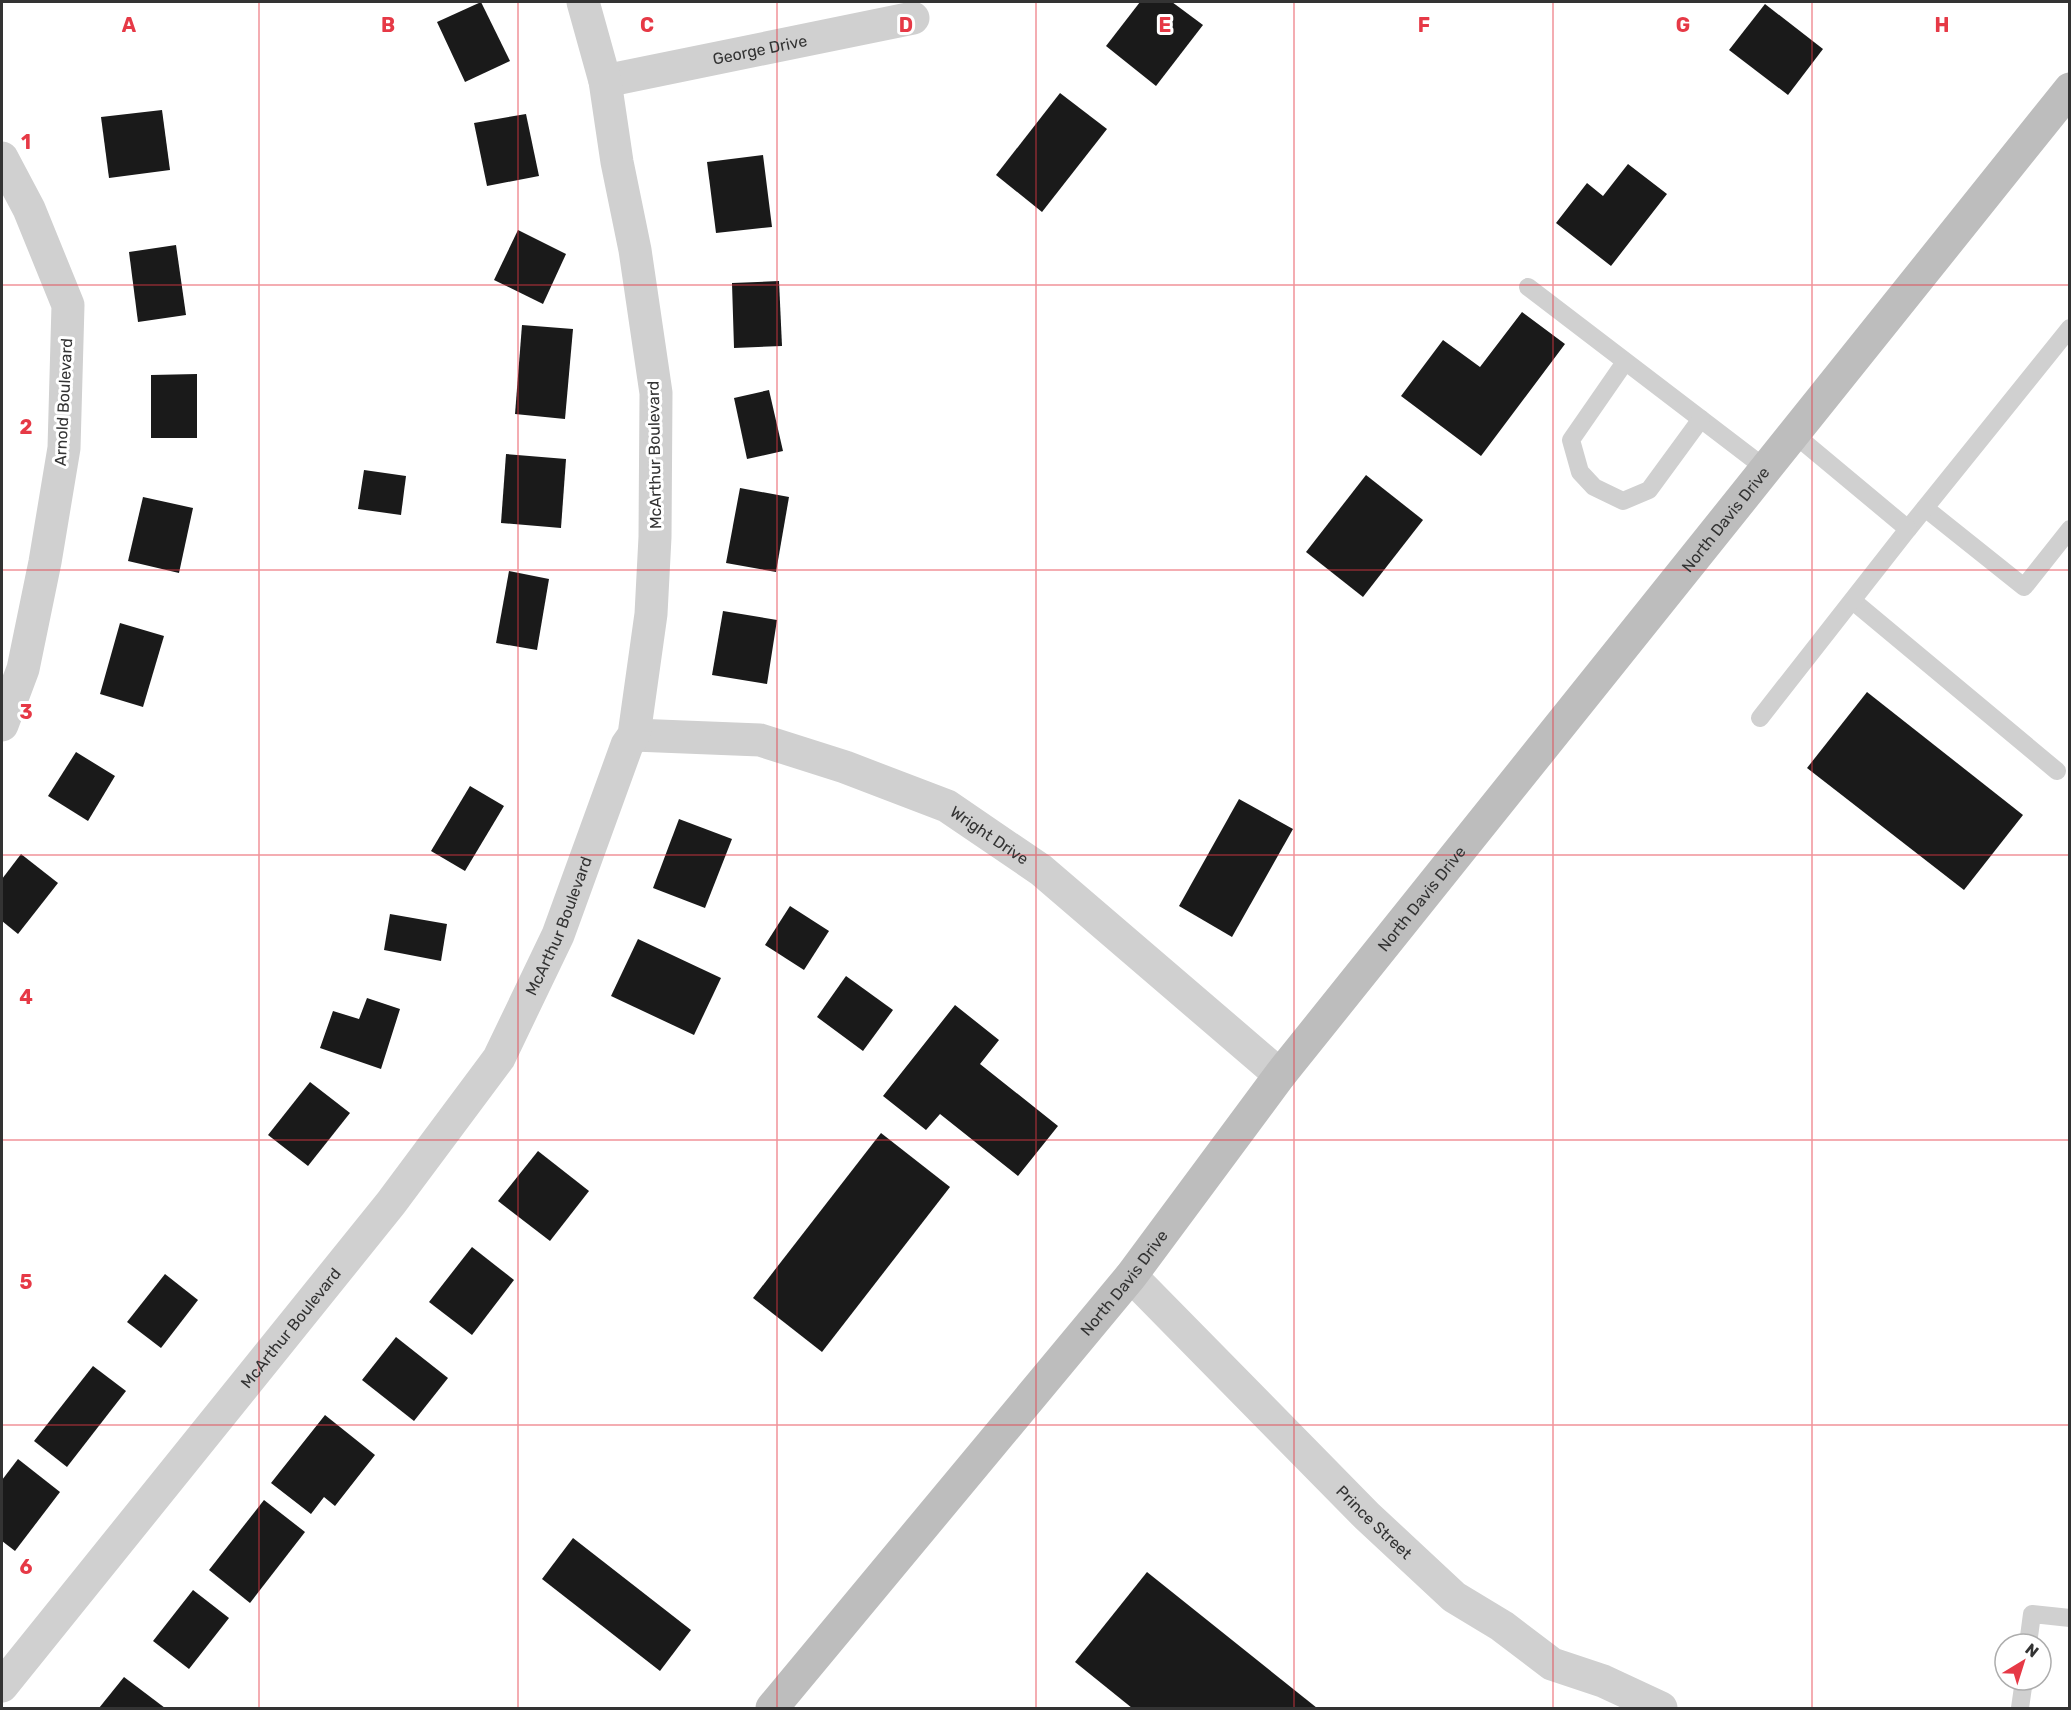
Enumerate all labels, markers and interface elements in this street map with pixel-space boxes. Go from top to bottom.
text: A [122,13,137,37]
text: B [381,13,395,37]
text: C [640,13,654,37]
text: D [899,13,913,37]
text: E [1159,13,1171,37]
text: F [1418,13,1430,37]
text: G [1676,13,1690,37]
text: H [1935,13,1949,37]
street label: George Drive [711,31,809,69]
text: 1 [21,130,31,154]
street label: Arnold Boulevard [51,338,76,466]
street label: McArthur Boulevard [644,381,665,529]
text: 2 [20,415,33,439]
street label: North Davis Drive [1678,463,1774,576]
text: 3 [19,700,33,724]
street label: Wright Drive [947,802,1032,869]
street label: North Davis Drive [1374,842,1470,955]
street label: McArthur Boulevard [521,854,596,999]
text: 4 [19,985,33,1009]
street label: North Davis Drive [1077,1226,1172,1340]
street label: McArthur Boulevard [237,1264,345,1392]
text: 5 [20,1270,33,1294]
street label: Prince Street [1332,1481,1416,1563]
text: 6 [19,1555,33,1579]
north arrow [1993,1632,2053,1692]
text: N [2022,1640,2042,1662]

